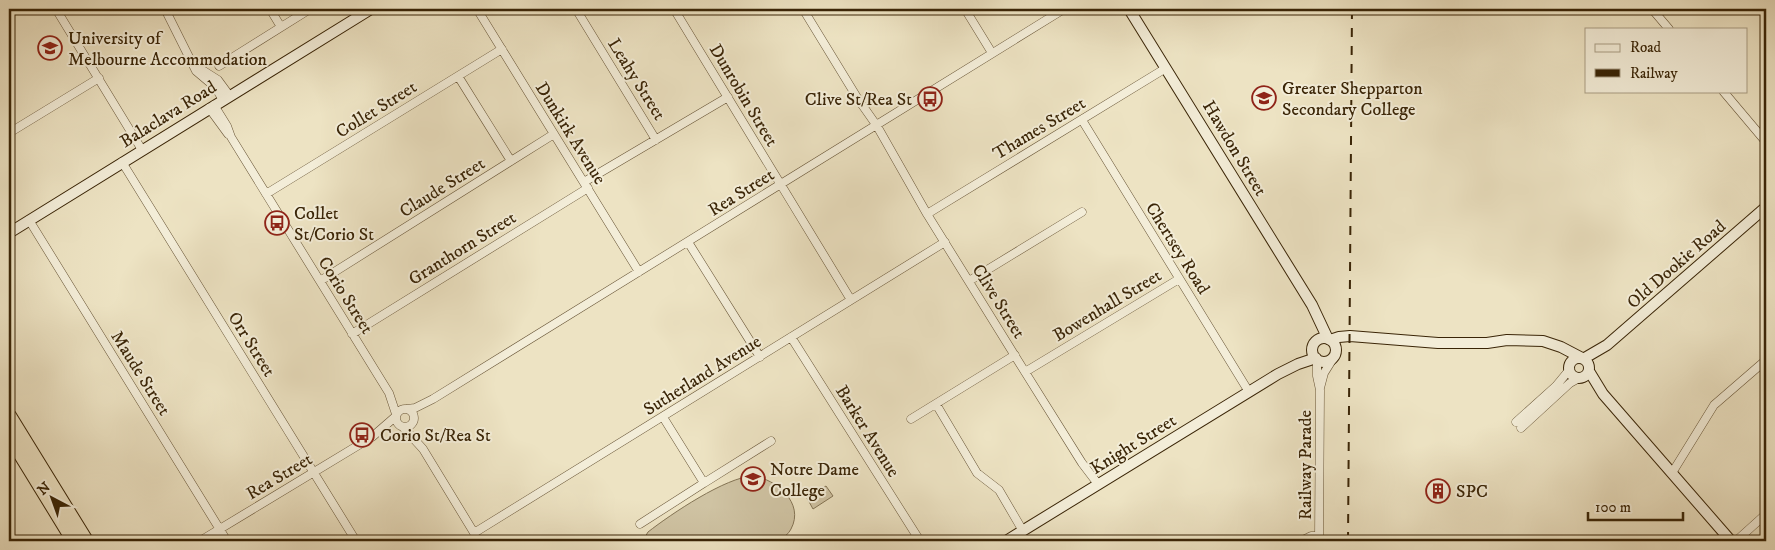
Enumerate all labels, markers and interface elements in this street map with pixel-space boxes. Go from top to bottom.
place label: University of Melbourne Accommodation [68,28,268,71]
legend [1585,28,1748,92]
school or university icon: University of Melbourne Accommodation [37,35,63,61]
street label: Leahy Street [602,35,670,125]
text: Road [1630,38,1662,57]
street label: Dunrobin Street [704,40,783,151]
text: Railway [1630,64,1678,83]
street label: Balaclava Road [116,76,221,153]
street label: Collet Street [332,76,421,143]
street label: Dunkirk Avenue [530,78,610,189]
place label: Greater Shepparton Secondary College [1282,78,1423,121]
school or university icon: Greater Shepparton Secondary College [1251,85,1277,111]
bus stop icon: Clive St/Rea St [917,86,943,112]
place label: Clive St/Rea St [805,89,912,111]
street label: Thames Street [989,93,1090,165]
street label: Hawdon Street [1197,97,1271,201]
street label: Claude Street [396,153,490,223]
street label: Rea Street [705,164,779,222]
street label: Chertsey Road [1140,198,1214,299]
place label: Collet St/Corio St [294,203,374,246]
street label: Granthorn Street [405,207,521,291]
bus stop icon: Collet St/Corio St [264,210,290,236]
street label: Old Dookie Road [1623,216,1731,314]
street label: Corio Street [313,253,378,339]
street label: Clive Street [967,260,1030,343]
street label: Bowenhall Street [1049,265,1166,347]
street label: Orr Street [223,308,280,381]
street label: Maude Street [105,327,175,420]
street label: Sutherland Avenue [640,331,765,421]
street label: Barker Avenue [830,381,904,482]
street label: Knight Street [1087,410,1181,480]
street label: Railway Parade [1295,410,1317,520]
bus stop icon: Corio St/Rea St [349,422,375,448]
place label: Corio St/Rea St [380,425,491,447]
street label: Rea Street [242,448,317,505]
place label: Notre Dame College [770,459,859,502]
school or university icon: Notre Dame College [740,466,766,492]
north arrow [28,472,78,522]
text: N [34,478,55,500]
building icon: SPC [1425,478,1451,504]
place label: SPC [1456,481,1488,503]
scale bar [1588,490,1682,522]
text: 100 m [1595,498,1631,517]

